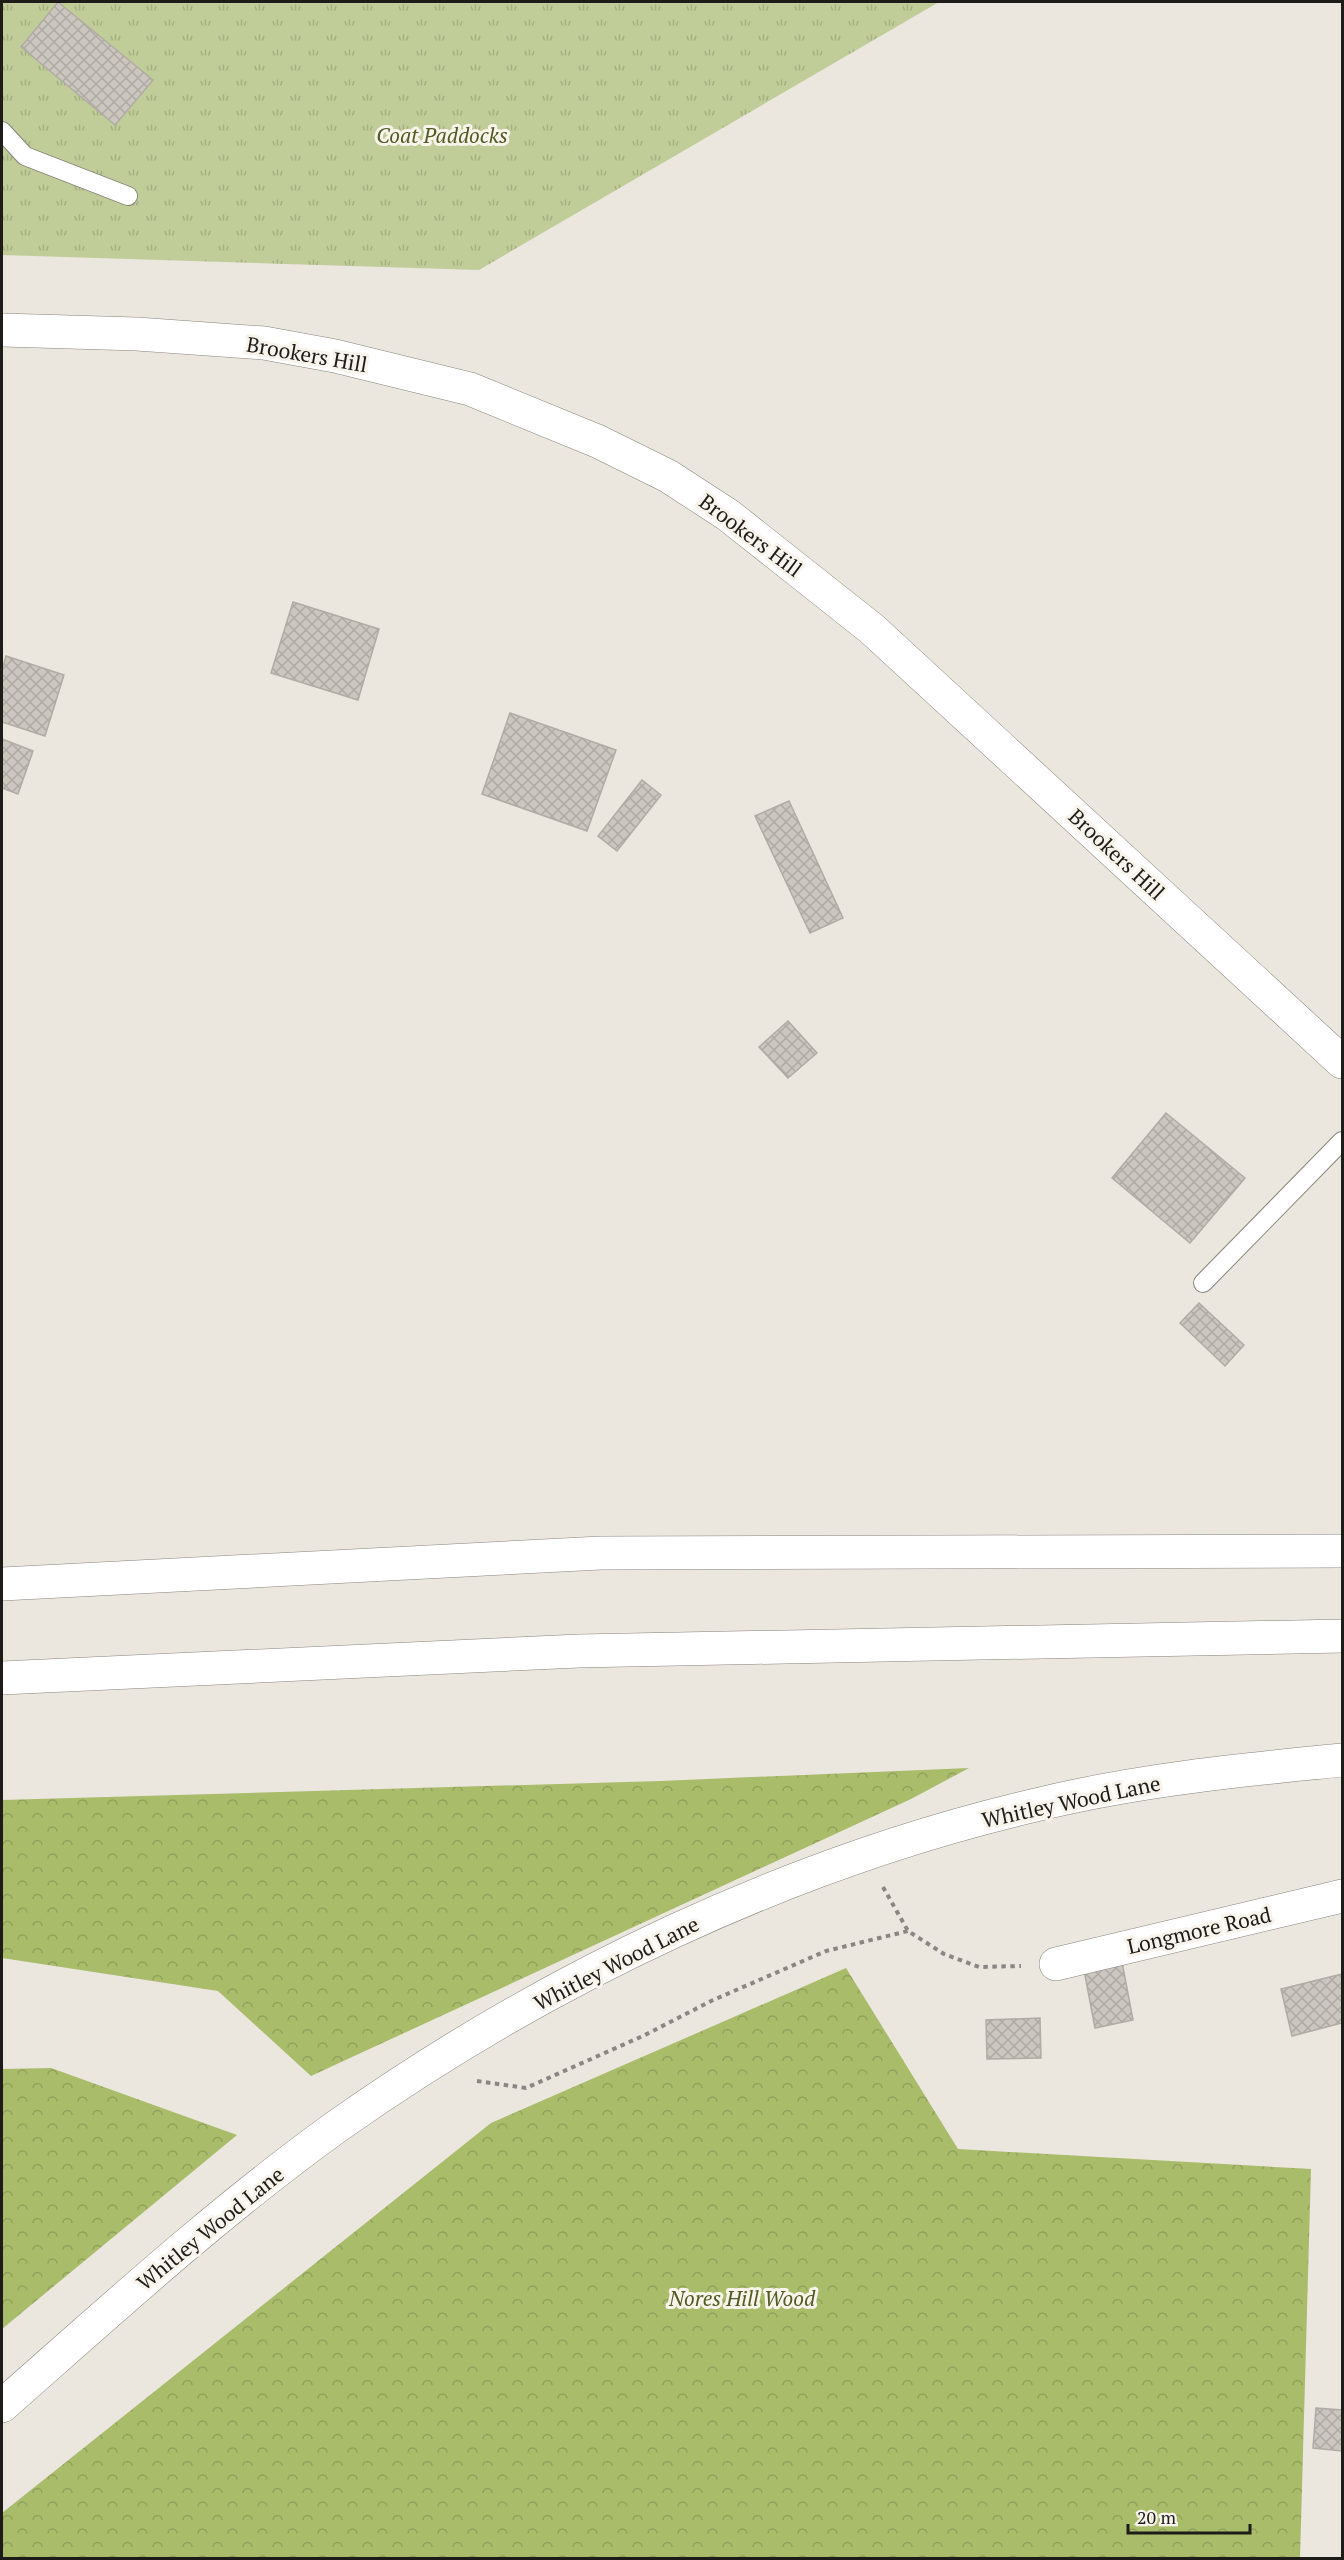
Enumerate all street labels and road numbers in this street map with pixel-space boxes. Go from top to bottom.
street label: Brookers Hill [245,330,369,378]
street label: Brookers Hill [694,487,808,583]
street label: Brookers Hill [1063,802,1171,906]
street label: Whitley Wood Lane [979,1768,1163,1834]
street label: Longmore Road [1124,1900,1274,1960]
street label: Whitley Wood Lane [529,1909,703,2017]
street label: Whitley Wood Lane [131,2160,289,2296]

